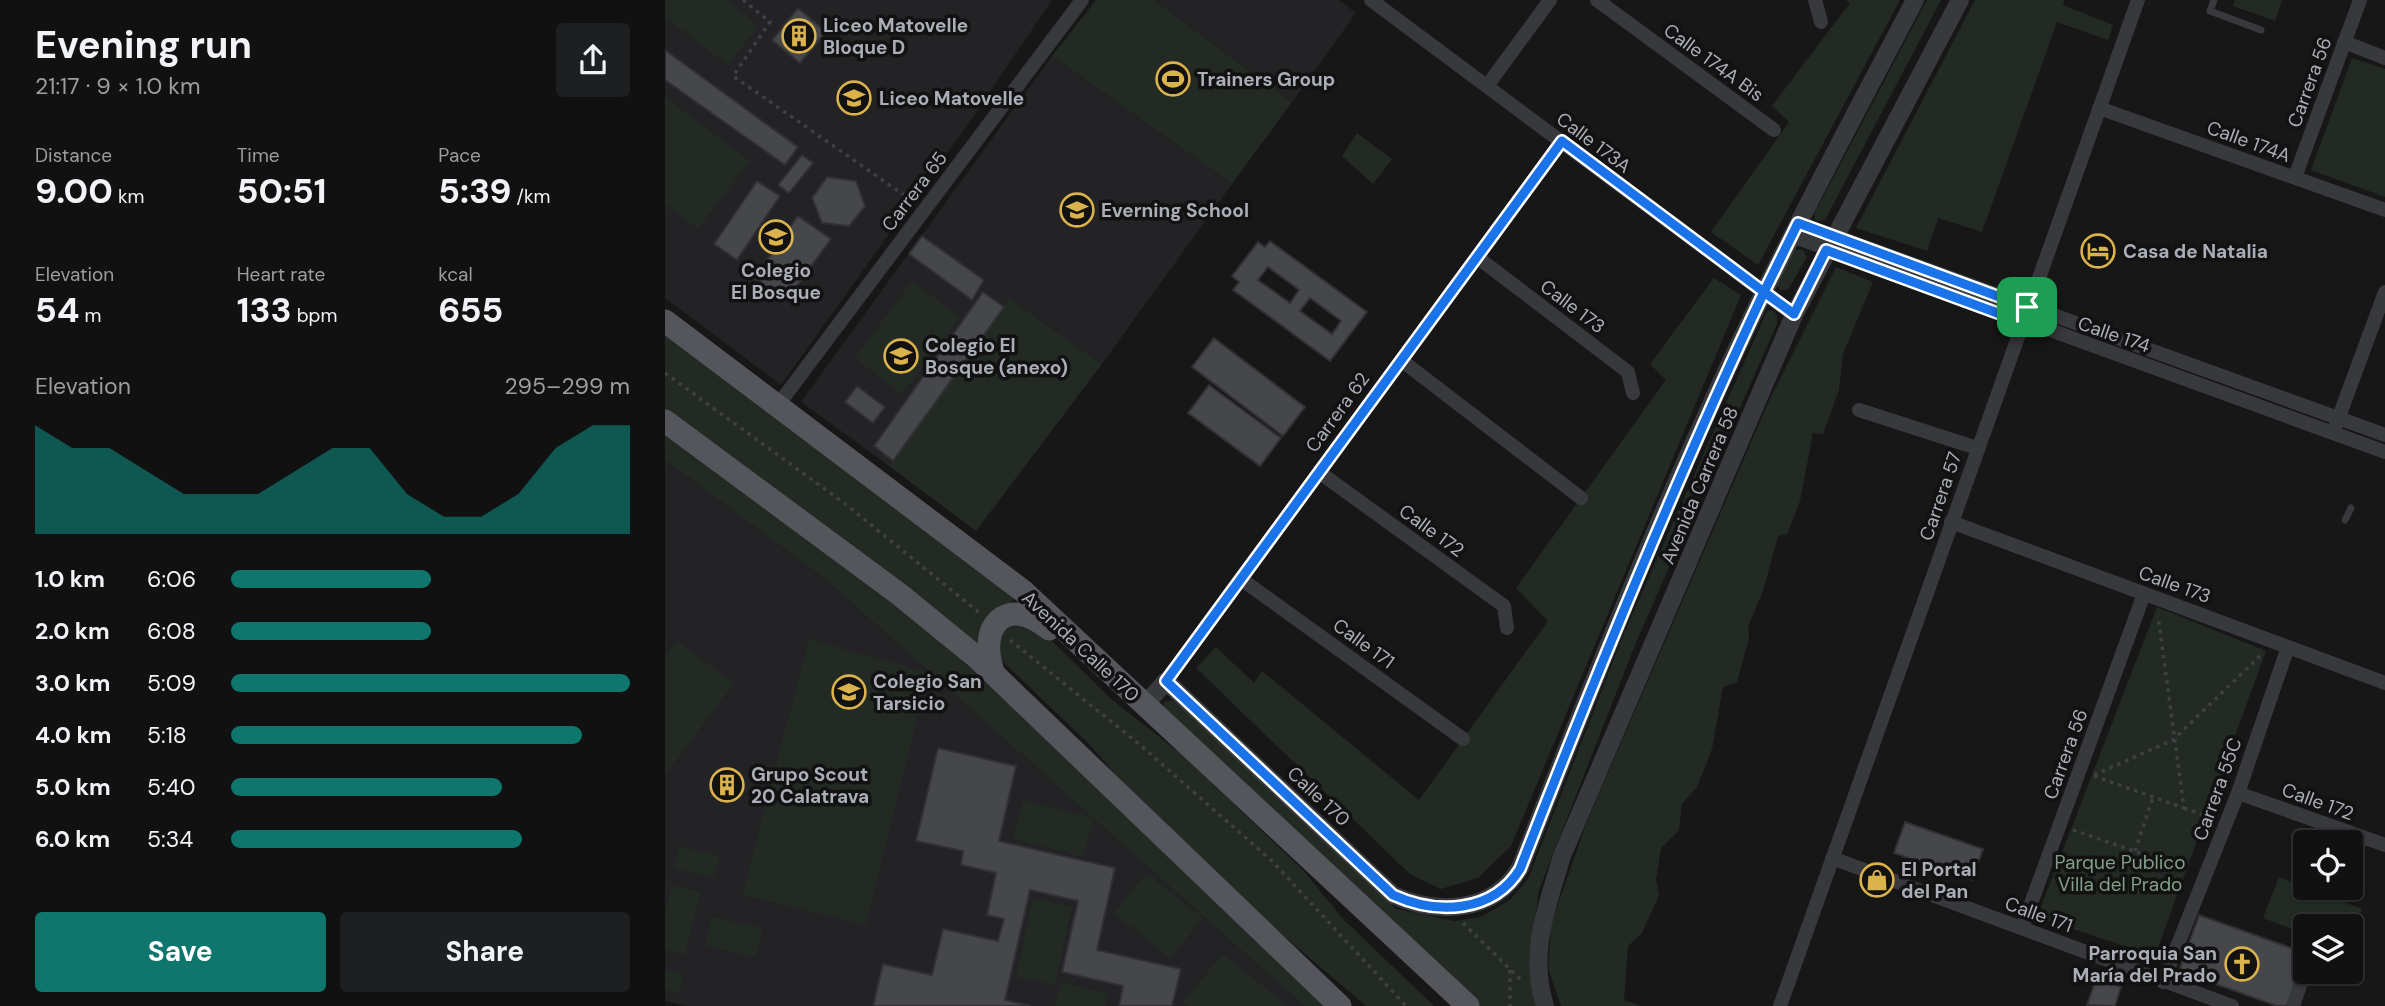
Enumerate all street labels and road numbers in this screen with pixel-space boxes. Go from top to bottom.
street label: Calle 174A Bis [1659,18,1769,107]
street label: Carrera 56 [2282,34,2337,131]
street label: Calle 173A [1551,106,1636,179]
street label: Calle 174A [2203,115,2295,168]
street label: Carrera 65 [876,146,953,236]
street label: Calle 173 [1535,274,1610,339]
street label: Calle 174 [2074,310,2153,358]
street label: Carrera 62 [1300,367,1375,457]
street label: Avenida Carrera 58 [1655,403,1744,568]
street label: Carrera 57 [1914,448,1967,544]
street label: Calle 172 [1394,498,1469,563]
street label: Calle 173 [2135,560,2214,609]
street label: Avenida Calle 170 [1017,585,1145,707]
street label: Calle 171 [1328,613,1400,674]
street label: Carrera 56 [2038,706,2093,803]
street label: Carrera 55C [2187,734,2248,844]
street label: Calle 170 [1282,761,1355,832]
street label: Calle 172 [2278,777,2357,826]
street label: Calle 171 [2001,891,2076,938]

